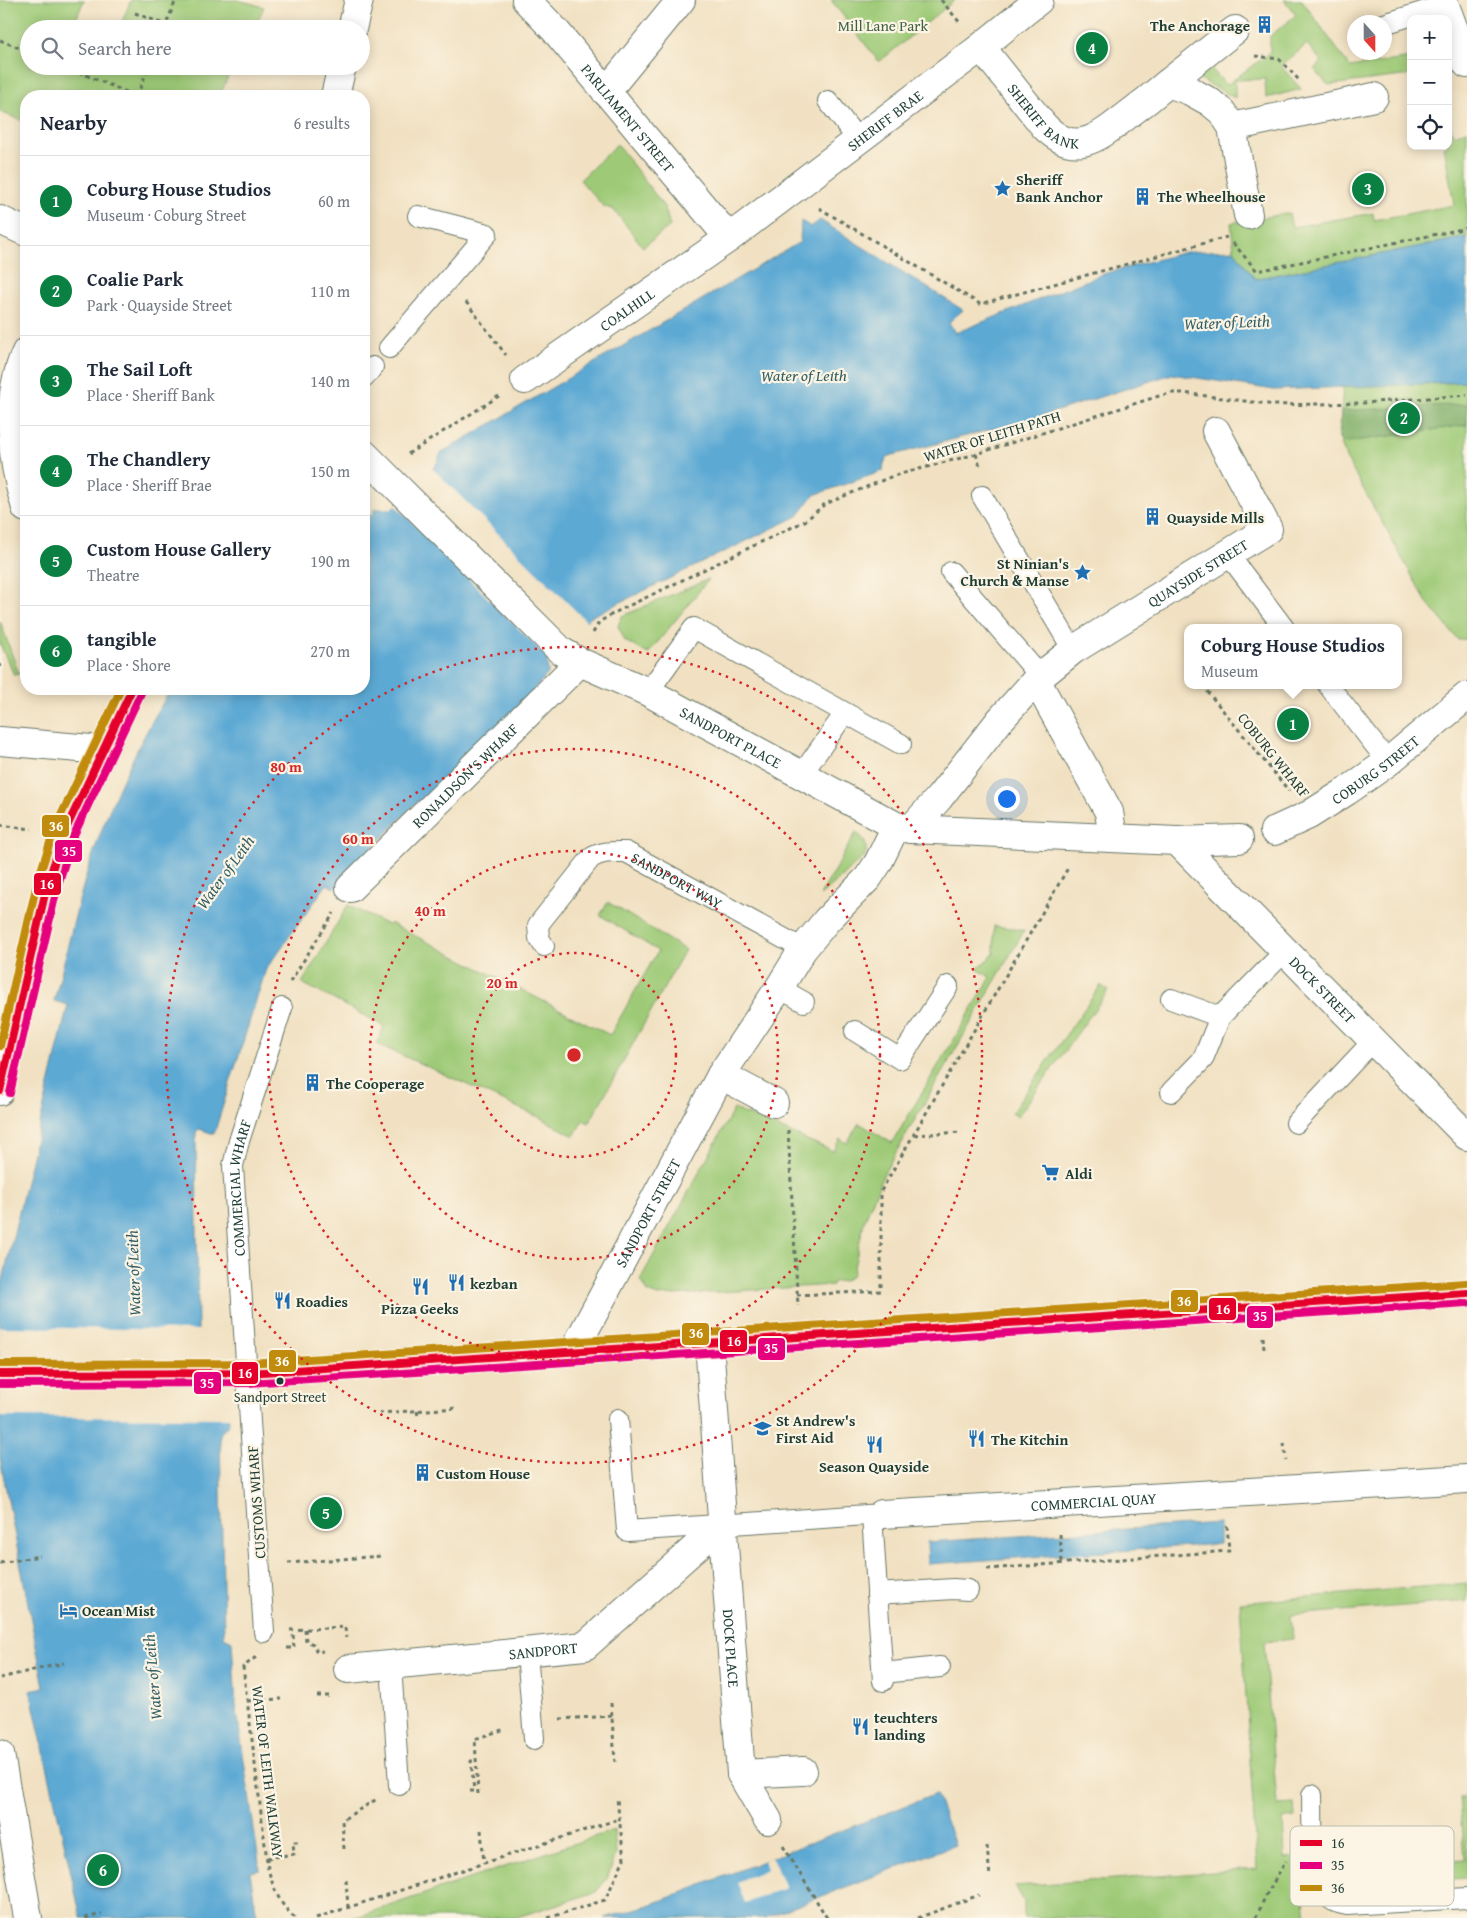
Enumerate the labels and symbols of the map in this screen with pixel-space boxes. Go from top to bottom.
park label: Mill Lane Park [838,15,929,36]
place label: The Anchorage [1150,15,1250,36]
building icon: The Anchorage [1254,15,1274,35]
north arrow [1347,15,1392,60]
pin: 4 [1076,29,1108,67]
street label: PARLIAMENT STREET [577,59,680,177]
street label: SHERIFF BANK [1003,79,1080,153]
street label: SHERIFF BRAE [843,84,927,155]
place label: Sheriff Bank Anchor [1016,169,1103,207]
pin: 3 [1352,170,1384,208]
place icon: Sheriff Bank Anchor [992,178,1012,198]
building icon: The Wheelhouse [1133,186,1153,206]
place label: The Wheelhouse [1157,186,1266,207]
street label: COALHILL [595,282,659,336]
water label: Water of Leith [1184,309,1270,335]
water label: Water of Leith [761,363,847,387]
pin: 2 [1388,399,1420,437]
street label: WATER OF LEITH PATH [921,405,1063,467]
building icon: Quayside Mills [1143,507,1163,527]
place label: Quayside Mills [1167,507,1264,528]
street label: QUAYSIDE STREET [1143,533,1252,612]
place label: St Ninian's Church & Manse [960,553,1069,591]
place icon: St Ninian's Church & Manse [1073,562,1093,582]
street label: SANDPORT PLACE [676,701,786,773]
pin: 1 [1277,705,1309,743]
street label: COBURG WHARF [1233,708,1315,802]
street label: RONALDSON'S WHARF [407,718,523,832]
street label: COBURG STREET [1327,729,1424,809]
text: 80 m [270,756,302,777]
your location [994,786,1020,812]
line badge: 36 [41,814,70,838]
text: 36 [49,816,63,836]
text: 60 m [342,828,374,849]
water label: Water of Leith [190,830,260,914]
line badge: 35 [54,839,83,863]
text: 35 [62,841,76,861]
street label: SANDPORT WAY [628,846,726,913]
line badge: 16 [33,872,62,896]
text: 16 [40,874,54,894]
text: 40 m [414,900,446,921]
street label: DOCK STREET [1285,951,1361,1028]
text: 20 m [486,972,518,993]
centre of rings [565,1046,583,1064]
building icon: The Cooperage [302,1073,322,1093]
place label: The Cooperage [326,1073,424,1094]
street label: COMMERCIAL WHARF [222,1116,256,1257]
street label: SANDPORT STREET [610,1154,685,1271]
supermarket icon: Aldi [1041,1163,1061,1183]
place label: Aldi [1065,1163,1093,1184]
water label: Water of Leith [120,1230,146,1316]
restaurant icon: kezban [446,1273,466,1293]
place label: kezban [470,1273,518,1294]
restaurant icon: Pizza Geeks [410,1277,430,1297]
line badge: 36 [1170,1289,1199,1313]
restaurant icon: Roadies [272,1291,292,1311]
place label: Roadies [296,1291,348,1312]
text: 36 [1177,1291,1191,1311]
line badge: 16 [1208,1297,1237,1321]
place label: Pizza Geeks [381,1298,459,1319]
text: 16 [1216,1299,1230,1319]
line badge: 35 [1246,1305,1274,1329]
text: 35 [1253,1306,1267,1326]
line badge: 36 [681,1322,710,1346]
text: 36 [689,1323,703,1343]
line badge: 16 [719,1329,748,1353]
text: 16 [727,1331,741,1351]
line badge: 35 [757,1337,786,1361]
text: 35 [764,1338,778,1358]
line badge: 36 [268,1349,297,1373]
text: 36 [275,1351,289,1371]
line badge: 16 [231,1361,259,1385]
text: 16 [238,1363,252,1383]
line badge: 35 [193,1371,222,1395]
text: 35 [200,1373,214,1393]
marker: Sandport Street [275,1376,285,1386]
place label: Sandport Street [234,1387,326,1407]
place label: St Andrew's First Aid [776,1410,855,1448]
school or university icon: St Andrew's First Aid [752,1419,772,1439]
restaurant icon: The Kitchin [967,1429,987,1449]
place label: The Kitchin [991,1429,1068,1450]
restaurant icon: Season Quayside [864,1435,884,1455]
street label: CUSTOMS WHARF [242,1445,270,1559]
place label: Season Quayside [819,1456,929,1477]
building icon: Custom House [412,1463,432,1483]
place label: Custom House [436,1463,530,1484]
street label: COMMERCIAL QUAY [1030,1487,1157,1516]
pin: 5 [310,1494,342,1532]
hotel icon: Ocean Mist [58,1600,78,1620]
place label: Ocean Mist [82,1600,156,1621]
street label: DOCK PLACE [718,1608,745,1689]
water label: Water of Leith [136,1633,168,1721]
street label: SANDPORT [508,1636,579,1664]
street label: WATER OF LEITH WALKWAY [247,1684,289,1860]
place label: teuchters landing [874,1707,938,1745]
restaurant icon: teuchters landing [850,1716,870,1736]
legend [1290,1826,1454,1906]
text: 16 [1331,1833,1345,1853]
pin: 6 [87,1851,119,1889]
text: 35 [1331,1855,1344,1875]
text: 36 [1331,1878,1345,1898]

